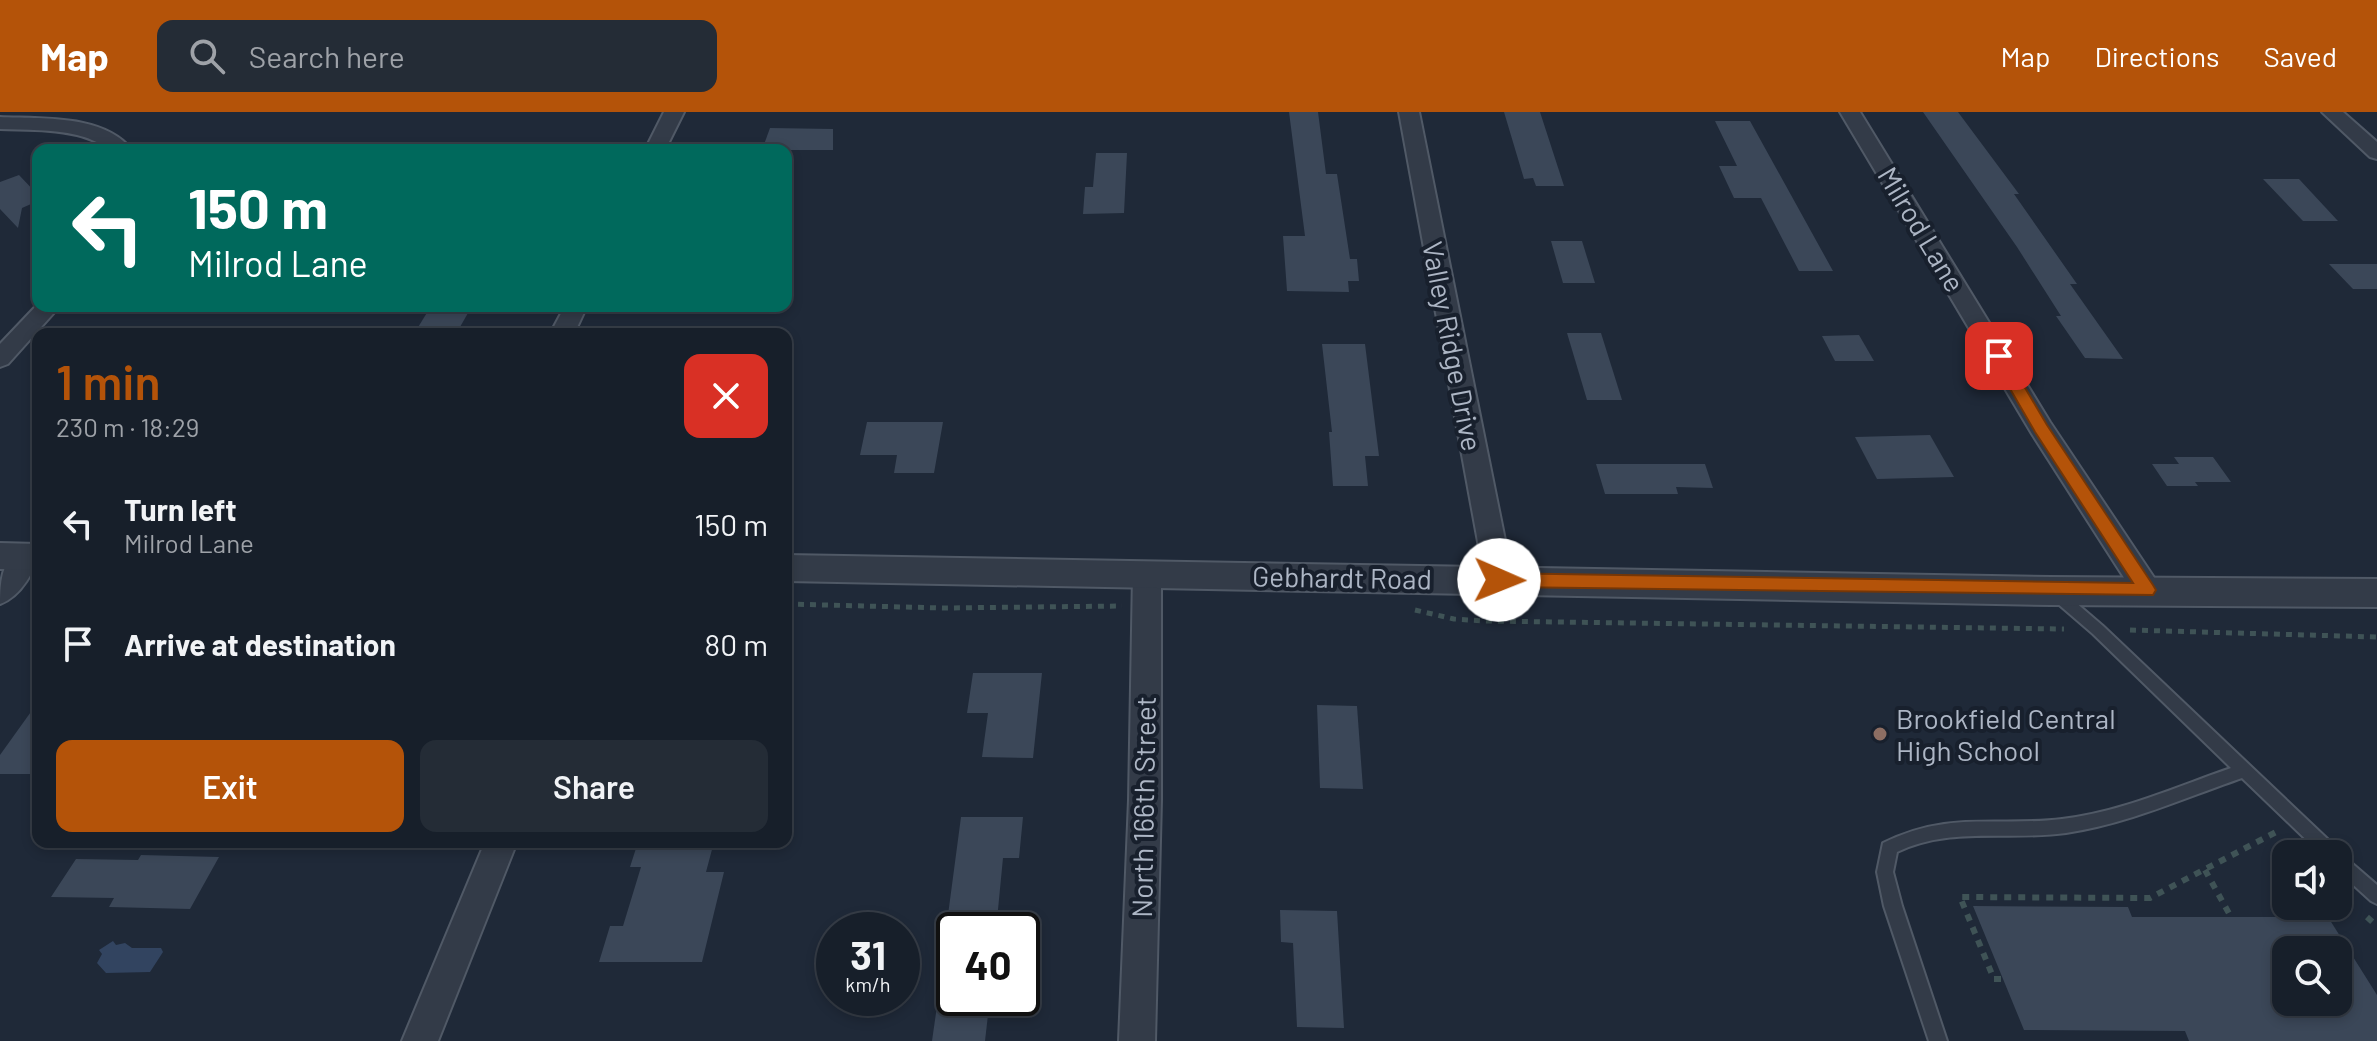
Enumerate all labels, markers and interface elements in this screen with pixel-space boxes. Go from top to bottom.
search box [157,20,717,92]
text: Map [40,33,109,79]
icon: search [185,34,229,78]
text: Search here [249,38,405,74]
text: Map [2001,39,2050,73]
text: Directions [2094,39,2220,73]
text: Saved [2264,39,2337,73]
street label: Milrod Lane [1871,160,1973,298]
text: 150 m [188,173,328,240]
icon: left [56,176,160,280]
street label: Valley Ridge Drive [1416,238,1490,454]
text: Milrod Lane [188,241,368,284]
pin [1965,322,2033,390]
icon: arrive [1977,334,2021,378]
text: 1 min [56,352,161,410]
button: close [684,354,768,438]
text: 230 m · 18:29 [56,411,199,442]
text: Turn left [124,491,237,527]
icon: left [56,502,100,546]
text: 150 m [694,506,768,542]
text: Milrod Lane [124,527,254,558]
position arrow [1457,538,1541,622]
street label: Gebhardt Road [1252,558,1432,596]
icon: arrive [56,622,100,666]
text: Arrive at destination [124,626,396,662]
text: 80 m [705,626,768,662]
street label: North 166th Street [1124,696,1162,918]
place label: Brookfield Central High School [1896,701,2116,767]
marker: Brookfield Central High School [1871,725,1889,743]
button: Exit [56,740,404,832]
button: Share [420,740,768,832]
map controls [2272,840,2352,1016]
button: sound [2272,840,2352,920]
speed limit sign: 40 [936,912,1040,1016]
text: 31 [850,930,886,978]
button: search [2272,936,2352,1016]
text: km/h [845,972,891,996]

